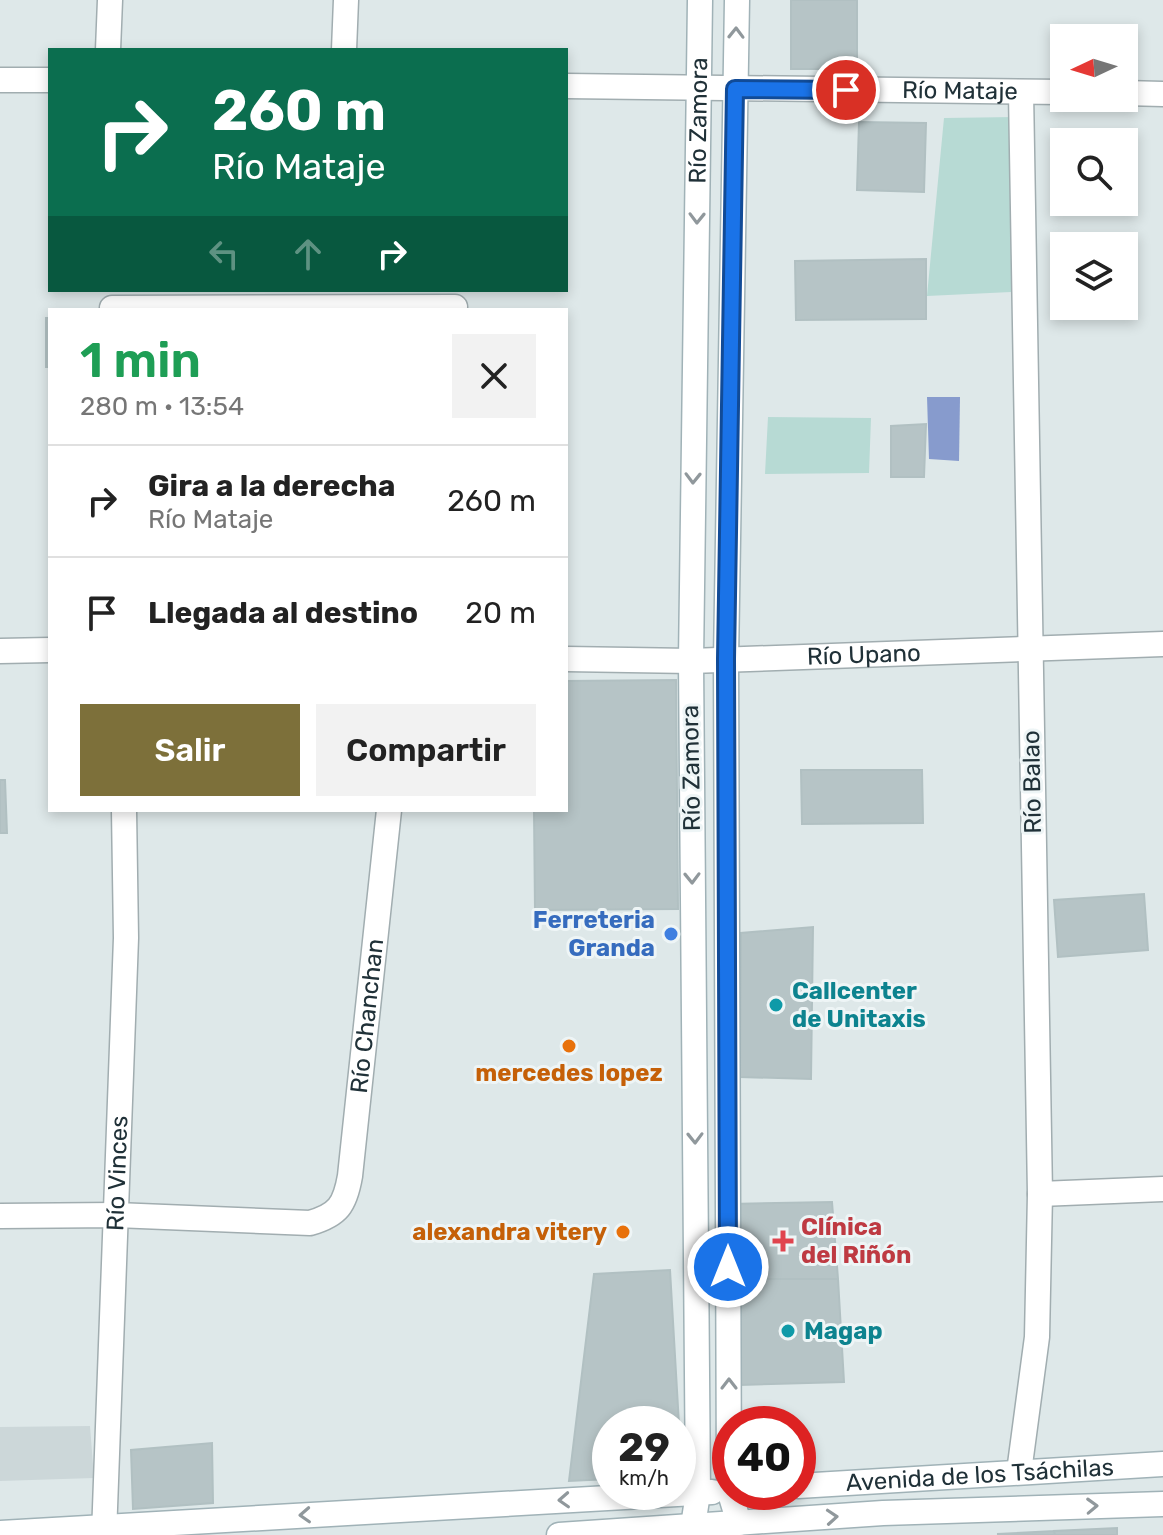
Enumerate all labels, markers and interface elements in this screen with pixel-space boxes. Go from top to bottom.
north arrow [1050,24,1138,112]
map controls [1050,24,1138,320]
one-way arrow [728,26,745,39]
pin [812,56,880,124]
street label: Río Zamora [684,57,713,184]
icon: arrive [824,68,868,112]
street label: Río Mataje [902,76,1018,105]
text: 260 m [212,78,386,144]
icon: right [80,80,184,184]
button: search [1050,128,1138,216]
text: Río Mataje [212,145,386,188]
one-way arrow [689,212,706,225]
icon: left [202,232,246,276]
icon: ahead [286,232,330,276]
icon: right [370,232,414,276]
button: layers [1050,232,1138,320]
text: 1 min [80,332,201,389]
button: close [452,334,536,418]
text: 280 m · 13:54 [80,391,244,422]
text: Gira a la derecha [148,468,395,504]
one-way arrow [685,472,702,485]
icon: right [80,479,124,523]
text: 260 m [447,483,536,519]
text: Río Mataje [148,504,273,535]
icon: arrive [80,591,124,635]
text: Llegada al destino [148,595,418,631]
text: 20 m [465,595,536,631]
street label: Río Upano [806,639,921,671]
button: Salir [80,704,300,796]
button: Compartir [316,704,536,796]
street label: Río Zamora [676,705,706,831]
street label: Río Balao [1017,730,1047,834]
one-way arrow [684,872,701,885]
place label: Ferreteria Granda [533,906,655,962]
marker: Ferreteria Granda [662,925,680,943]
street label: Río Chanchan [345,937,389,1095]
place label: Callcenter de Unitaxis [792,977,926,1033]
marker: Callcenter de Unitaxis [767,996,785,1014]
marker: mercedes lopez [560,1037,578,1055]
place label: mercedes lopez [475,1059,663,1087]
street label: Río Vinces [101,1115,133,1231]
one-way arrow [686,1132,704,1145]
place label: Clínica del Riñón [801,1213,911,1269]
place label: alexandra vitery [412,1218,607,1246]
marker: alexandra vitery [614,1223,632,1241]
position arrow [686,1225,770,1309]
marker: Clínica del Riñón [772,1230,794,1252]
place label: Magap [804,1317,883,1345]
marker: Magap [779,1322,797,1340]
one-way arrow [720,1377,738,1390]
speed limit sign: 40 [712,1406,816,1510]
text: 29 [618,1424,670,1471]
street label: Avenida de los Tsáchilas [845,1453,1115,1497]
text: km/h [619,1466,669,1490]
one-way arrow [557,1492,570,1509]
one-way arrow [1086,1498,1099,1515]
one-way arrow [298,1507,310,1524]
one-way arrow [826,1509,839,1526]

